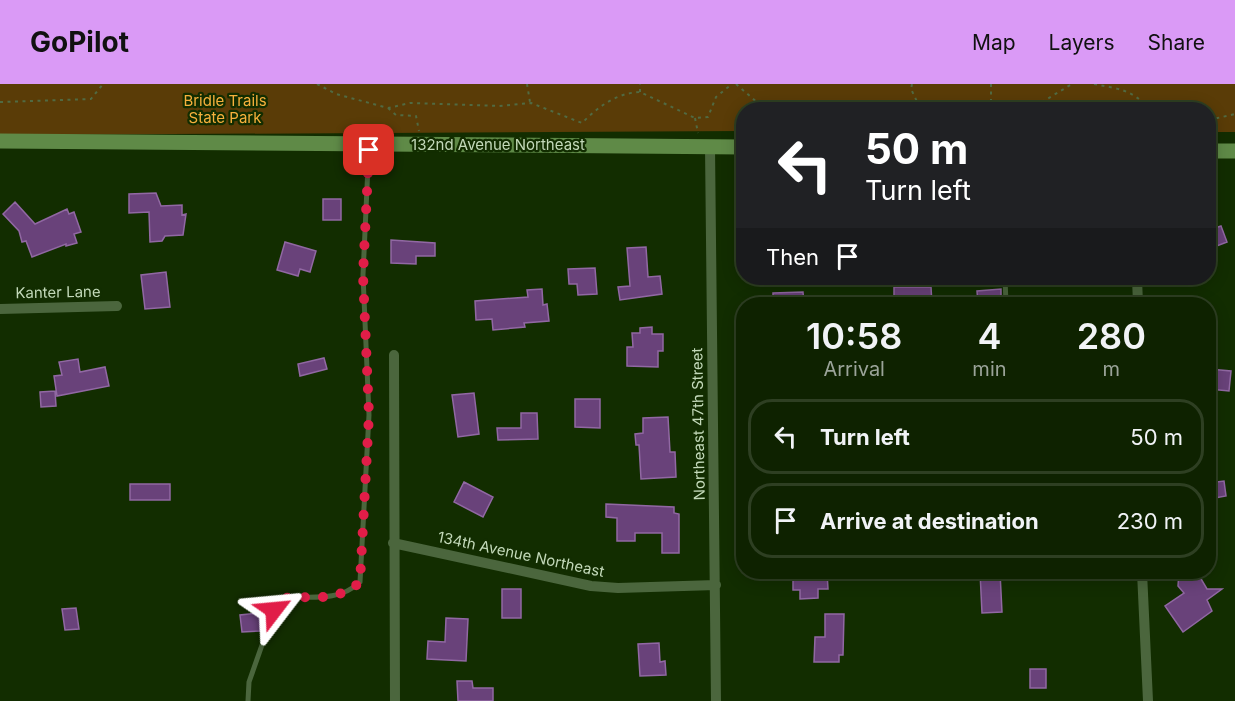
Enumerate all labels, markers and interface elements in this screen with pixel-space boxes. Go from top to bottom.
text: GoPilot [30,25,129,59]
text: Map [972,30,1016,55]
text: Layers [1049,30,1115,55]
text: Share [1148,30,1205,55]
park label: Bridle Trails State Park [183,91,267,127]
text: 50 m [865,123,968,174]
pin [343,124,394,175]
icon: left [766,126,844,204]
icon: arrive [352,133,385,166]
street label: 132nd Avenue Northeast [411,135,585,154]
text: Turn left [865,174,971,207]
icon: arrive [831,240,864,273]
text: Then [766,244,819,270]
street label: Kanter Lane [15,282,101,302]
text: 10:58 [806,314,902,358]
text: 4 [977,314,1001,358]
text: 280 [1077,314,1146,358]
street label: Northeast 47th Street [687,347,709,501]
text: Arrival [823,357,885,381]
text: min [972,357,1007,381]
text: m [1103,357,1120,381]
icon: left [769,420,802,453]
text: Turn left [820,424,910,450]
text: 50 m [1130,424,1183,450]
icon: arrive [769,504,802,537]
text: Arrive at destination [820,508,1039,534]
text: 230 m [1117,508,1183,534]
street label: 134th Avenue Northeast [436,527,606,581]
position arrow [242,578,306,642]

